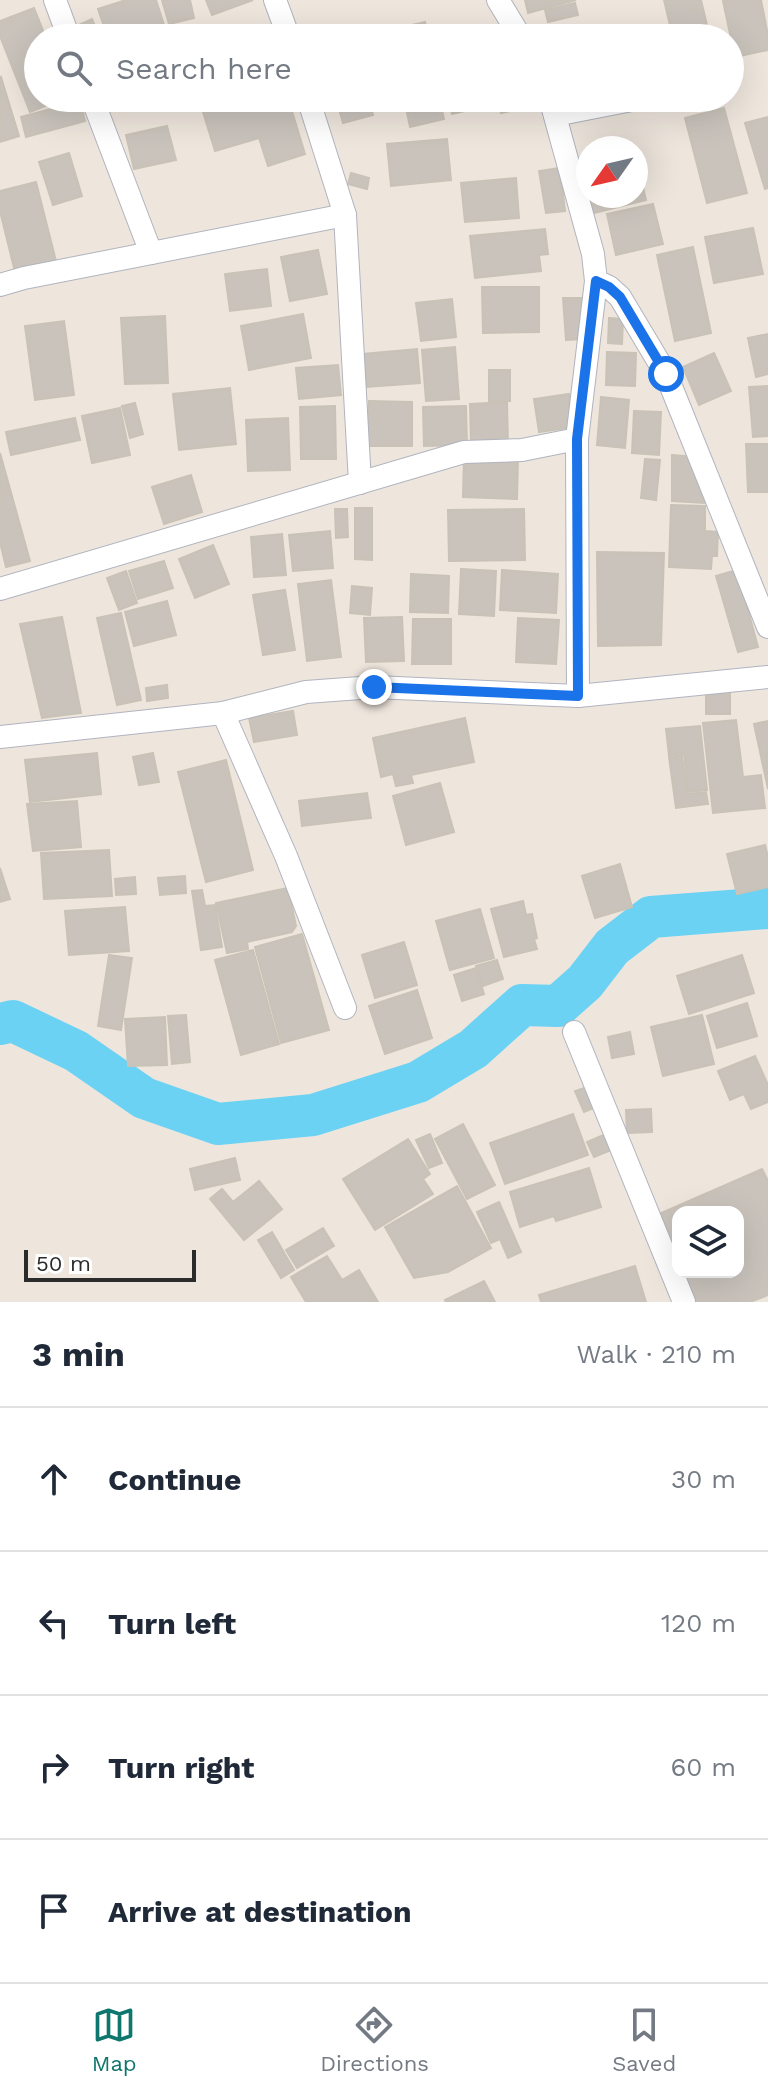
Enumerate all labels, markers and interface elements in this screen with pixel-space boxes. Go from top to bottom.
search box [24,24,744,112]
icon: search [52,46,96,90]
text: Search here [116,51,292,86]
north arrow [576,136,648,208]
route start [648,356,684,392]
route end [356,669,392,705]
map controls [672,1206,744,1278]
button: layers [672,1206,744,1278]
scale bar [24,1246,196,1282]
text: 50 m [36,1251,91,1276]
text: 3 min [32,1334,125,1374]
text: Walk · 210 m [576,1339,736,1369]
icon: ahead [32,1457,76,1501]
text: Continue [108,1462,241,1497]
text: 30 m [671,1464,736,1494]
icon: left [32,1601,76,1645]
text: Turn left [108,1606,236,1641]
text: 120 m [661,1608,736,1638]
icon: right [32,1745,76,1789]
text: Turn right [108,1750,254,1785]
text: 60 m [670,1752,736,1782]
icon: arrive [32,1889,76,1933]
text: Arrive at destination [108,1894,412,1929]
tab: Map [92,2003,137,2076]
tab: Directions [320,2003,429,2076]
tab: Saved [612,2003,676,2076]

